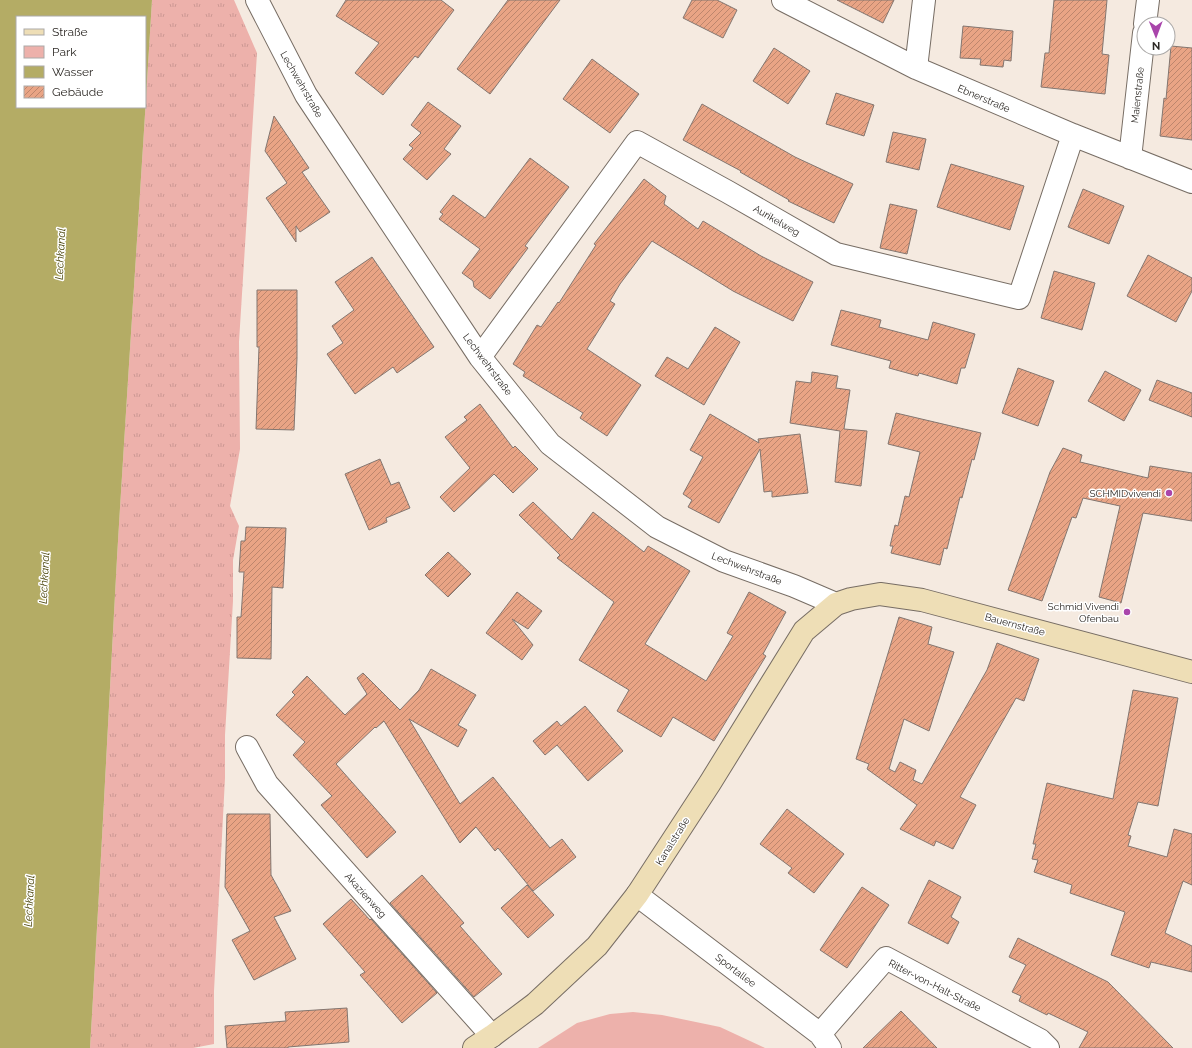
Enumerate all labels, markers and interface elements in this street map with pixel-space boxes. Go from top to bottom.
legend [16,16,146,108]
north arrow [1136,16,1176,56]
text: Straße [52,25,88,39]
text: N [1152,39,1160,52]
text: Park [52,45,77,59]
street label: Lechwehrstraße [278,49,325,119]
text: Wasser [52,65,94,79]
street label: Maienstraße [1129,66,1146,124]
street label: Ebnerstraße [956,82,1012,115]
text: Gebäude [52,85,103,99]
street label: Aurikelweg [752,203,802,238]
water label: Lechkanal [53,228,68,280]
street label: Lechwehrstraße [461,331,514,397]
place label: SCHMIDvivendi [1090,488,1161,499]
marker: SCHMIDvivendi [1164,488,1174,498]
street label: Lechwehrstraße [710,550,784,587]
water label: Lechkanal [37,552,52,604]
place label: Schmid Vivendi Ofenbau [1048,601,1119,624]
marker: Schmid Vivendi Ofenbau [1122,607,1132,617]
street label: Bauernstraße [984,611,1046,638]
street label: Kanalstraße [653,815,692,867]
street label: Akazienweg [343,871,389,920]
water label: Lechkanal [22,875,37,927]
street label: Sportallee [713,952,758,989]
street label: Ritter-von-Halt-Straße [887,957,983,1014]

